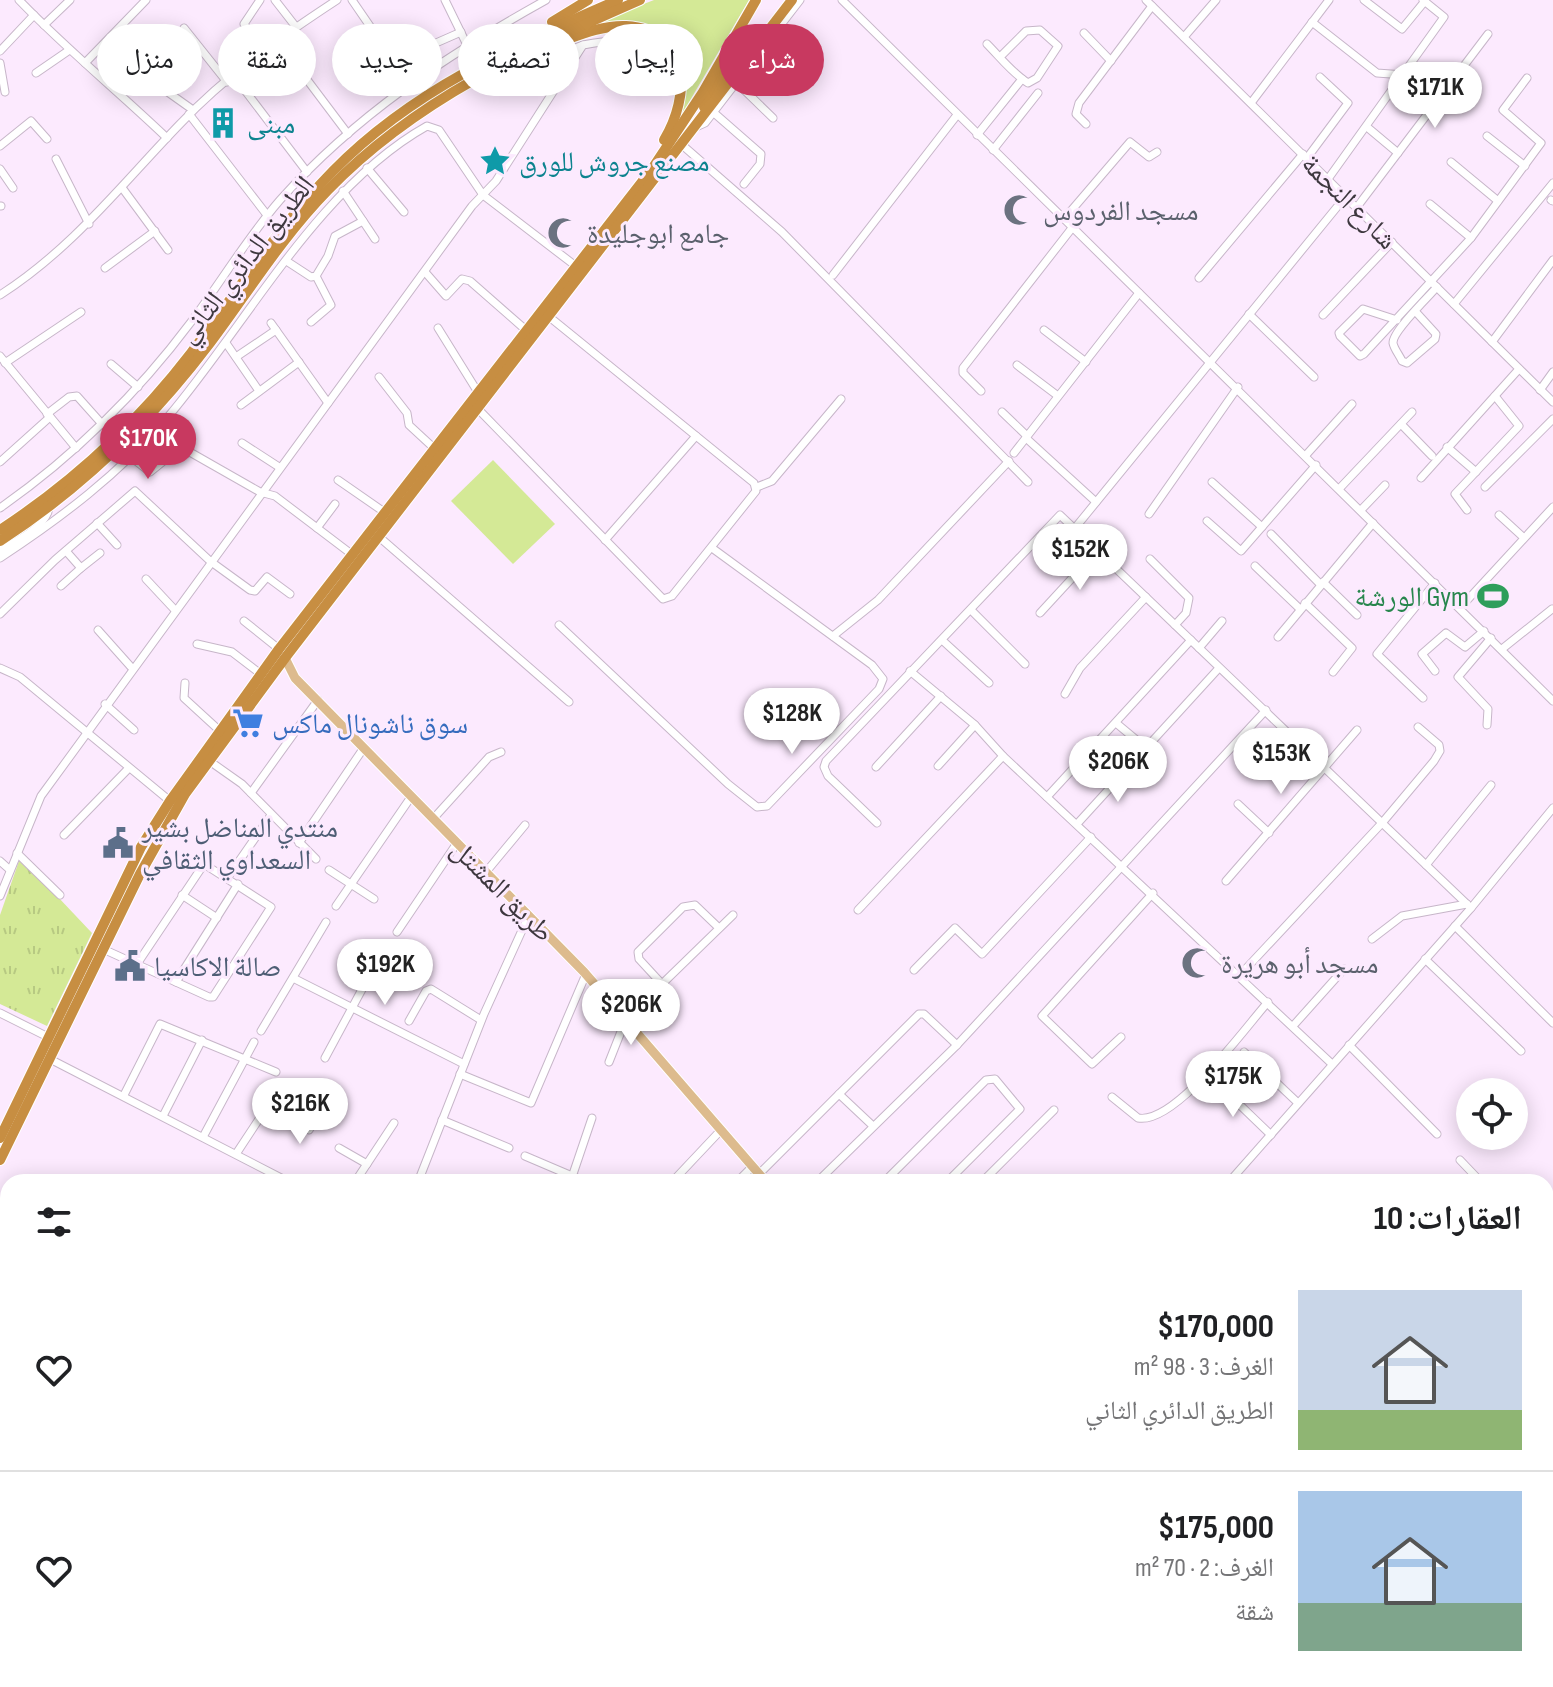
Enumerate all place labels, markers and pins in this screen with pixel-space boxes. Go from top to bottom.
pin: $171K [1379,62,1491,130]
building icon: مبنى [206,106,240,140]
place label: مبنى [247,108,295,141]
place icon: مصنع جروش للورق [478,144,512,178]
place label: مصنع جروش للورق [519,146,709,179]
mosque icon: مسجد الفردوس [1002,193,1036,227]
place label: مسجد الفردوس [1043,195,1199,228]
mosque icon: جامع ابوجليدة [546,216,580,250]
place label: جامع ابوجليدة [587,218,729,251]
pin: $170K [92,413,204,481]
pin: $152K [1024,524,1136,592]
sports icon: الورشة Gym [1476,579,1510,613]
place label: الورشة Gym [1355,581,1469,614]
pin: $128K [736,688,848,756]
supermarket icon: سوق ناشونال ماكس [231,706,265,740]
place label: سوق ناشونال ماكس [272,708,468,741]
pin: $153K [1225,728,1337,796]
pin: $206K [1062,736,1174,804]
place label: منتدي المناضل بشير السعداوي الثقافي [141,812,338,882]
public building icon: منتدي المناضل بشير السعداوي الثقافي [101,826,135,860]
pin: $192K [329,939,441,1007]
mosque icon: مسجد أبو هريرة [1180,946,1214,980]
place label: مسجد أبو هريرة [1221,946,1379,981]
public building icon: صالة الاكاسيا [113,949,147,983]
place label: صالة الاكاسيا [154,951,282,984]
pin: $206K [575,979,687,1047]
pin: $175K [1177,1051,1289,1119]
pin: $216K [244,1078,356,1146]

